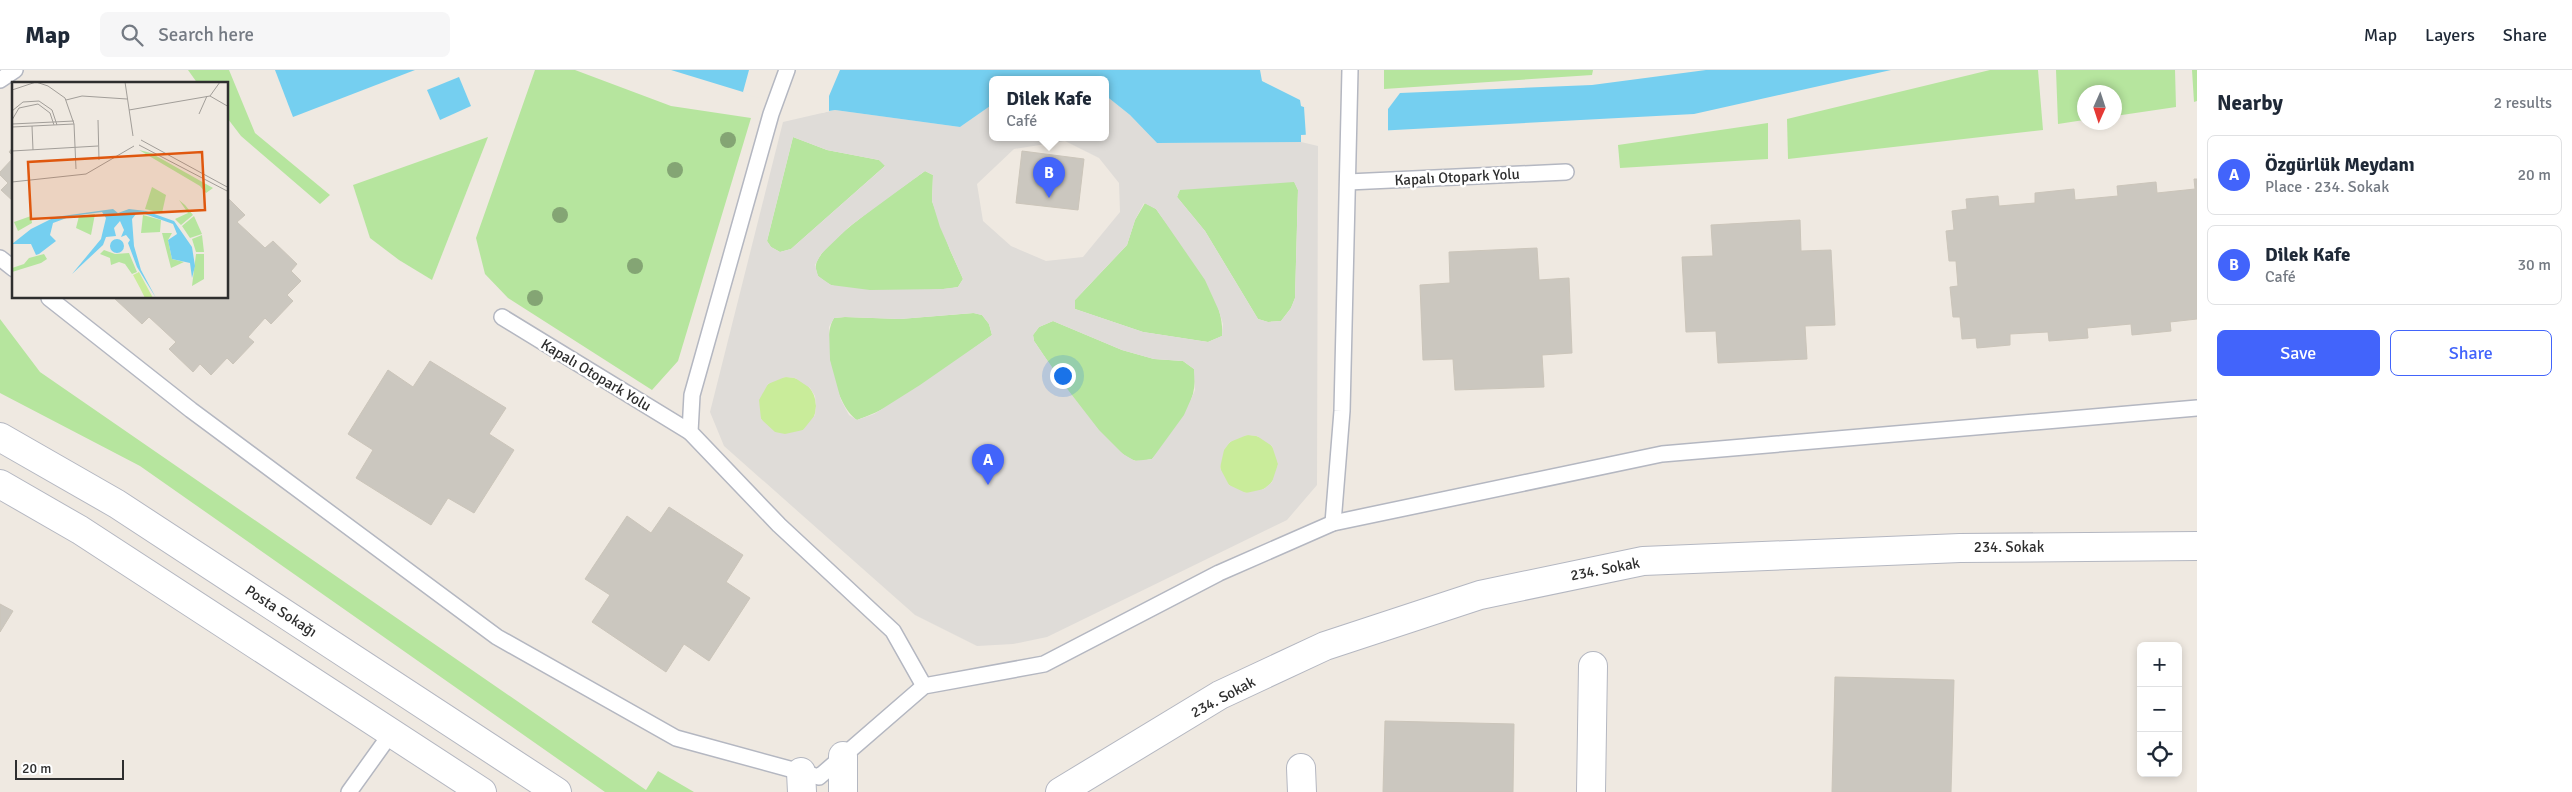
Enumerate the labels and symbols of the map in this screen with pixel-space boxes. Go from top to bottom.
inset map [12,82,229,299]
north arrow [2077,85,2122,130]
pin: B [1033,157,1065,198]
street label: Kapalı Otopark Yolu [1394,165,1520,189]
street label: Kapalı Otopark Yolu [538,335,654,415]
your location [1050,363,1076,389]
pin: A [972,444,1004,485]
street label: 234. Sokak [1974,538,2045,556]
street label: 234. Sokak [1569,553,1642,585]
street label: Posta Sokağı [242,581,320,641]
street label: 234. Sokak [1188,672,1259,721]
scale bar [15,757,124,780]

